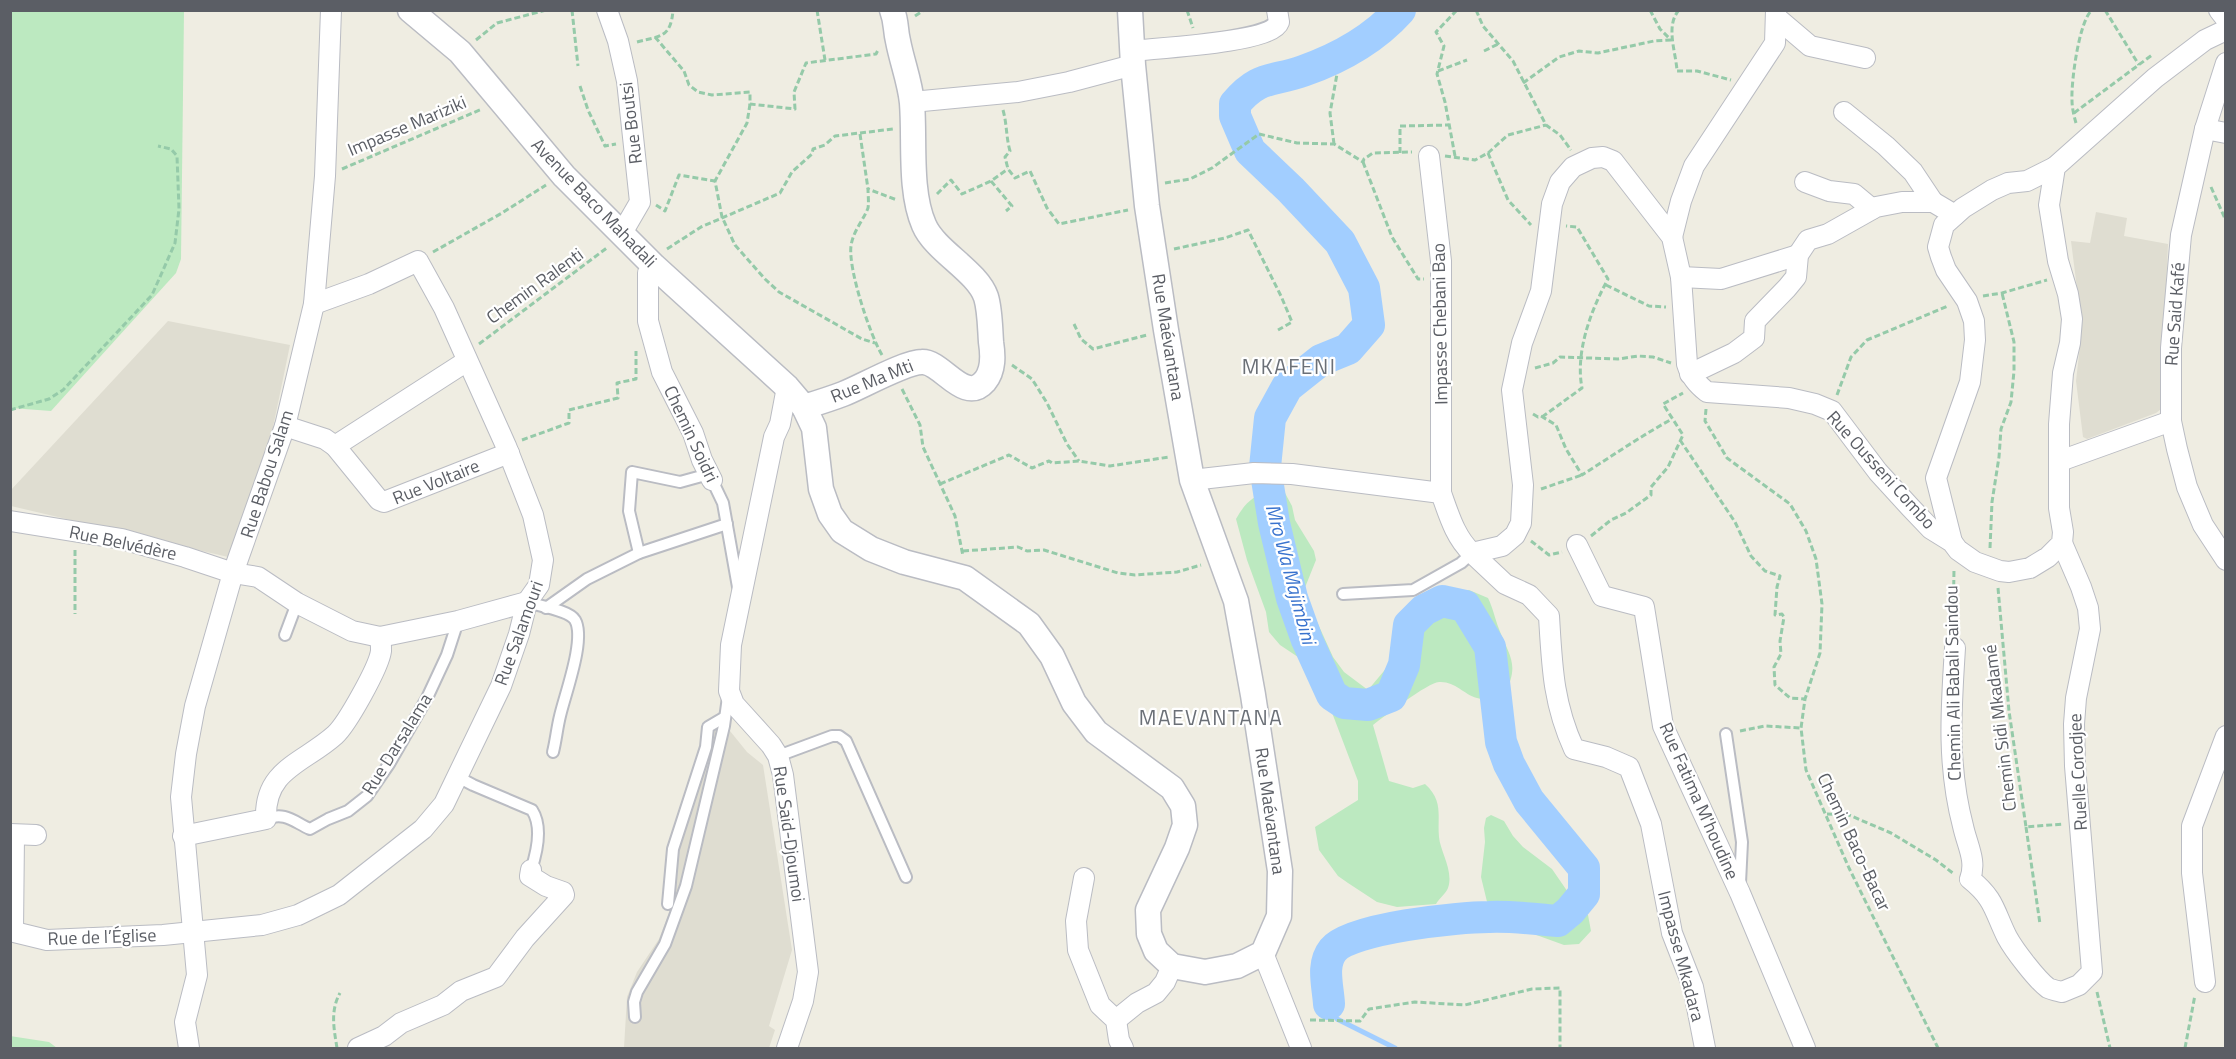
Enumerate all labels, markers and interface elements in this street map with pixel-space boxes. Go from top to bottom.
street label: Rue Boutsi [612,81,649,166]
street label: Impasse Mariziki [343,88,470,163]
street label: Avenue Baco Mahadali [525,132,663,274]
street label: Chemin Ralenti [480,241,589,330]
street label: Impasse Chebani Bao [1425,243,1454,405]
street label: Rue Said Kafé [2157,261,2192,367]
street label: Rue Maévantana [1145,272,1192,402]
district label: MKAFENI [1242,350,1336,382]
street label: Rue Ma Mti [826,352,917,409]
street label: Chemin Soidri [657,381,726,487]
street label: Rue Ousseni Combo [1821,404,1942,535]
street label: Rue Babou Salam [233,406,300,541]
street label: Rue Voltaire [388,452,483,511]
water label: Mro Wa Majimbini [1258,500,1326,650]
street label: Rue Belvédère [67,518,179,567]
street label: Rue Salamouri [487,577,550,689]
street label: Chemin Ali Babali Saindou [1937,585,1968,781]
street label: Chemin Sidi Mkadamé [1976,643,2023,813]
street label: Rue Darsalama [355,688,439,800]
district label: MAEVANTANA [1139,701,1283,733]
street label: Ruelle Corodjee [2061,713,2094,831]
street label: Rue Fatima M'houdine [1653,718,1746,884]
street label: Rue Maévantana [1248,746,1293,876]
street label: Rue Said-Djoumoi [767,764,812,904]
street label: Chemin Baco-Bacar [1811,768,1898,915]
street label: Impasse Mkadara [1651,888,1712,1024]
street label: Rue de l’Église [47,921,157,952]

